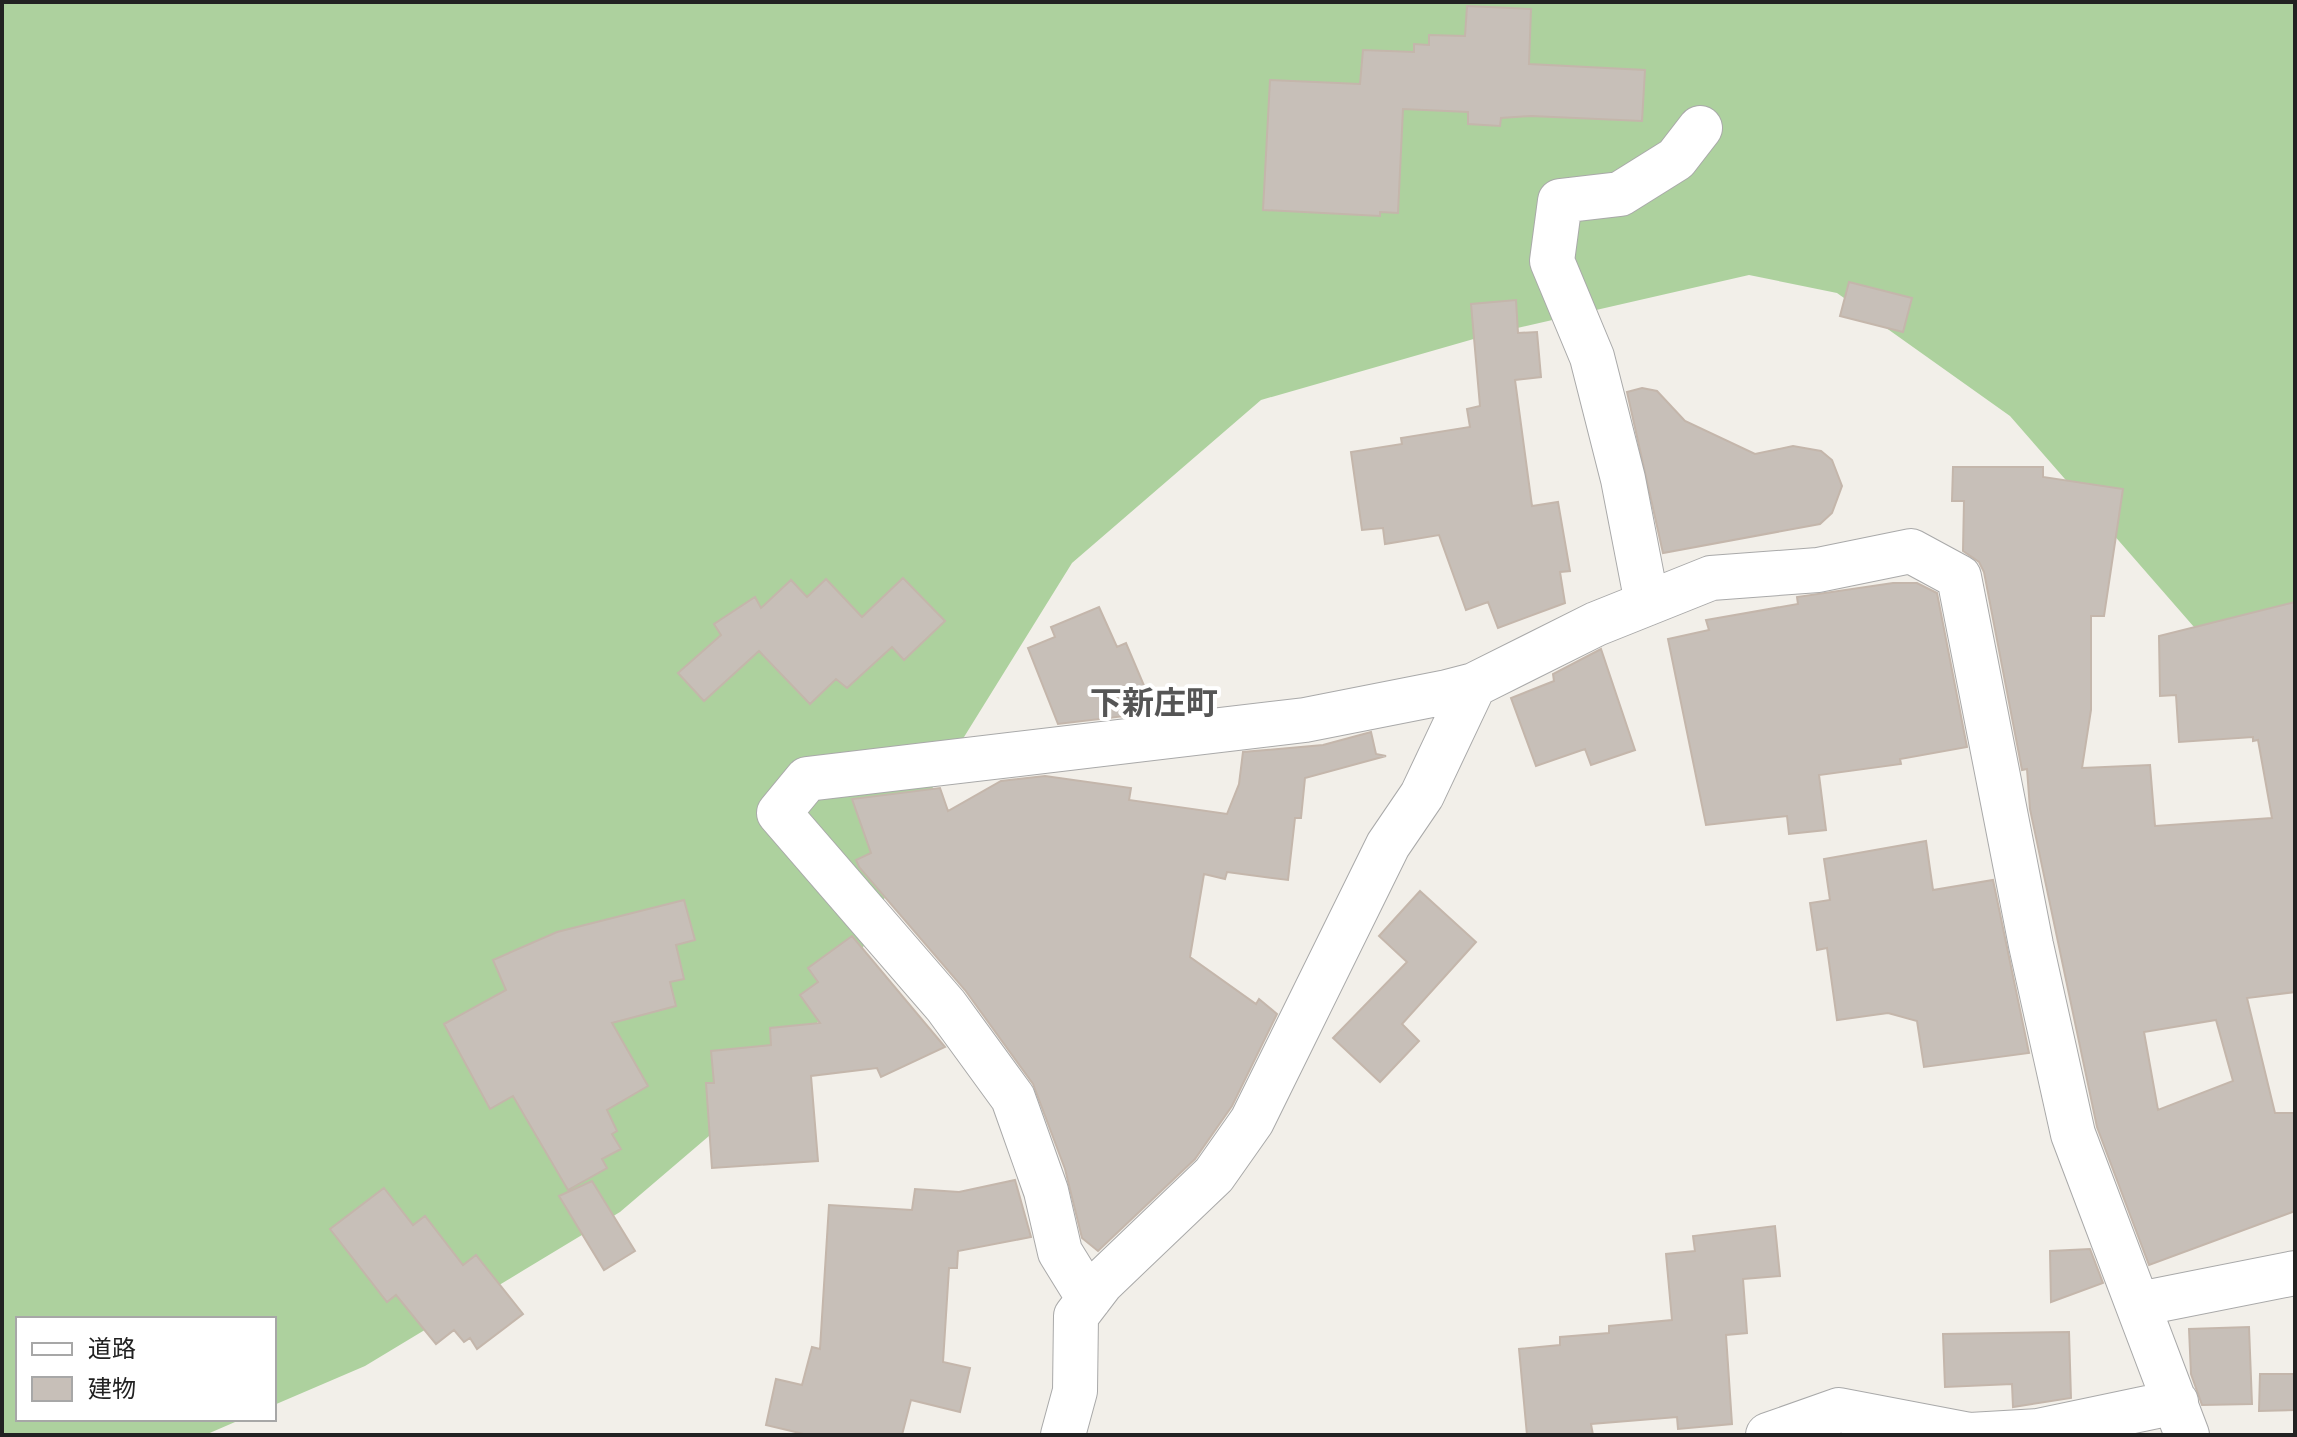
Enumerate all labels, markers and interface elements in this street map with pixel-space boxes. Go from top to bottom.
district label: 下新庄町 [1090,682,1218,722]
legend [16,1317,276,1421]
text: 道路 [88,1333,136,1363]
text: 建物 [88,1373,136,1403]

